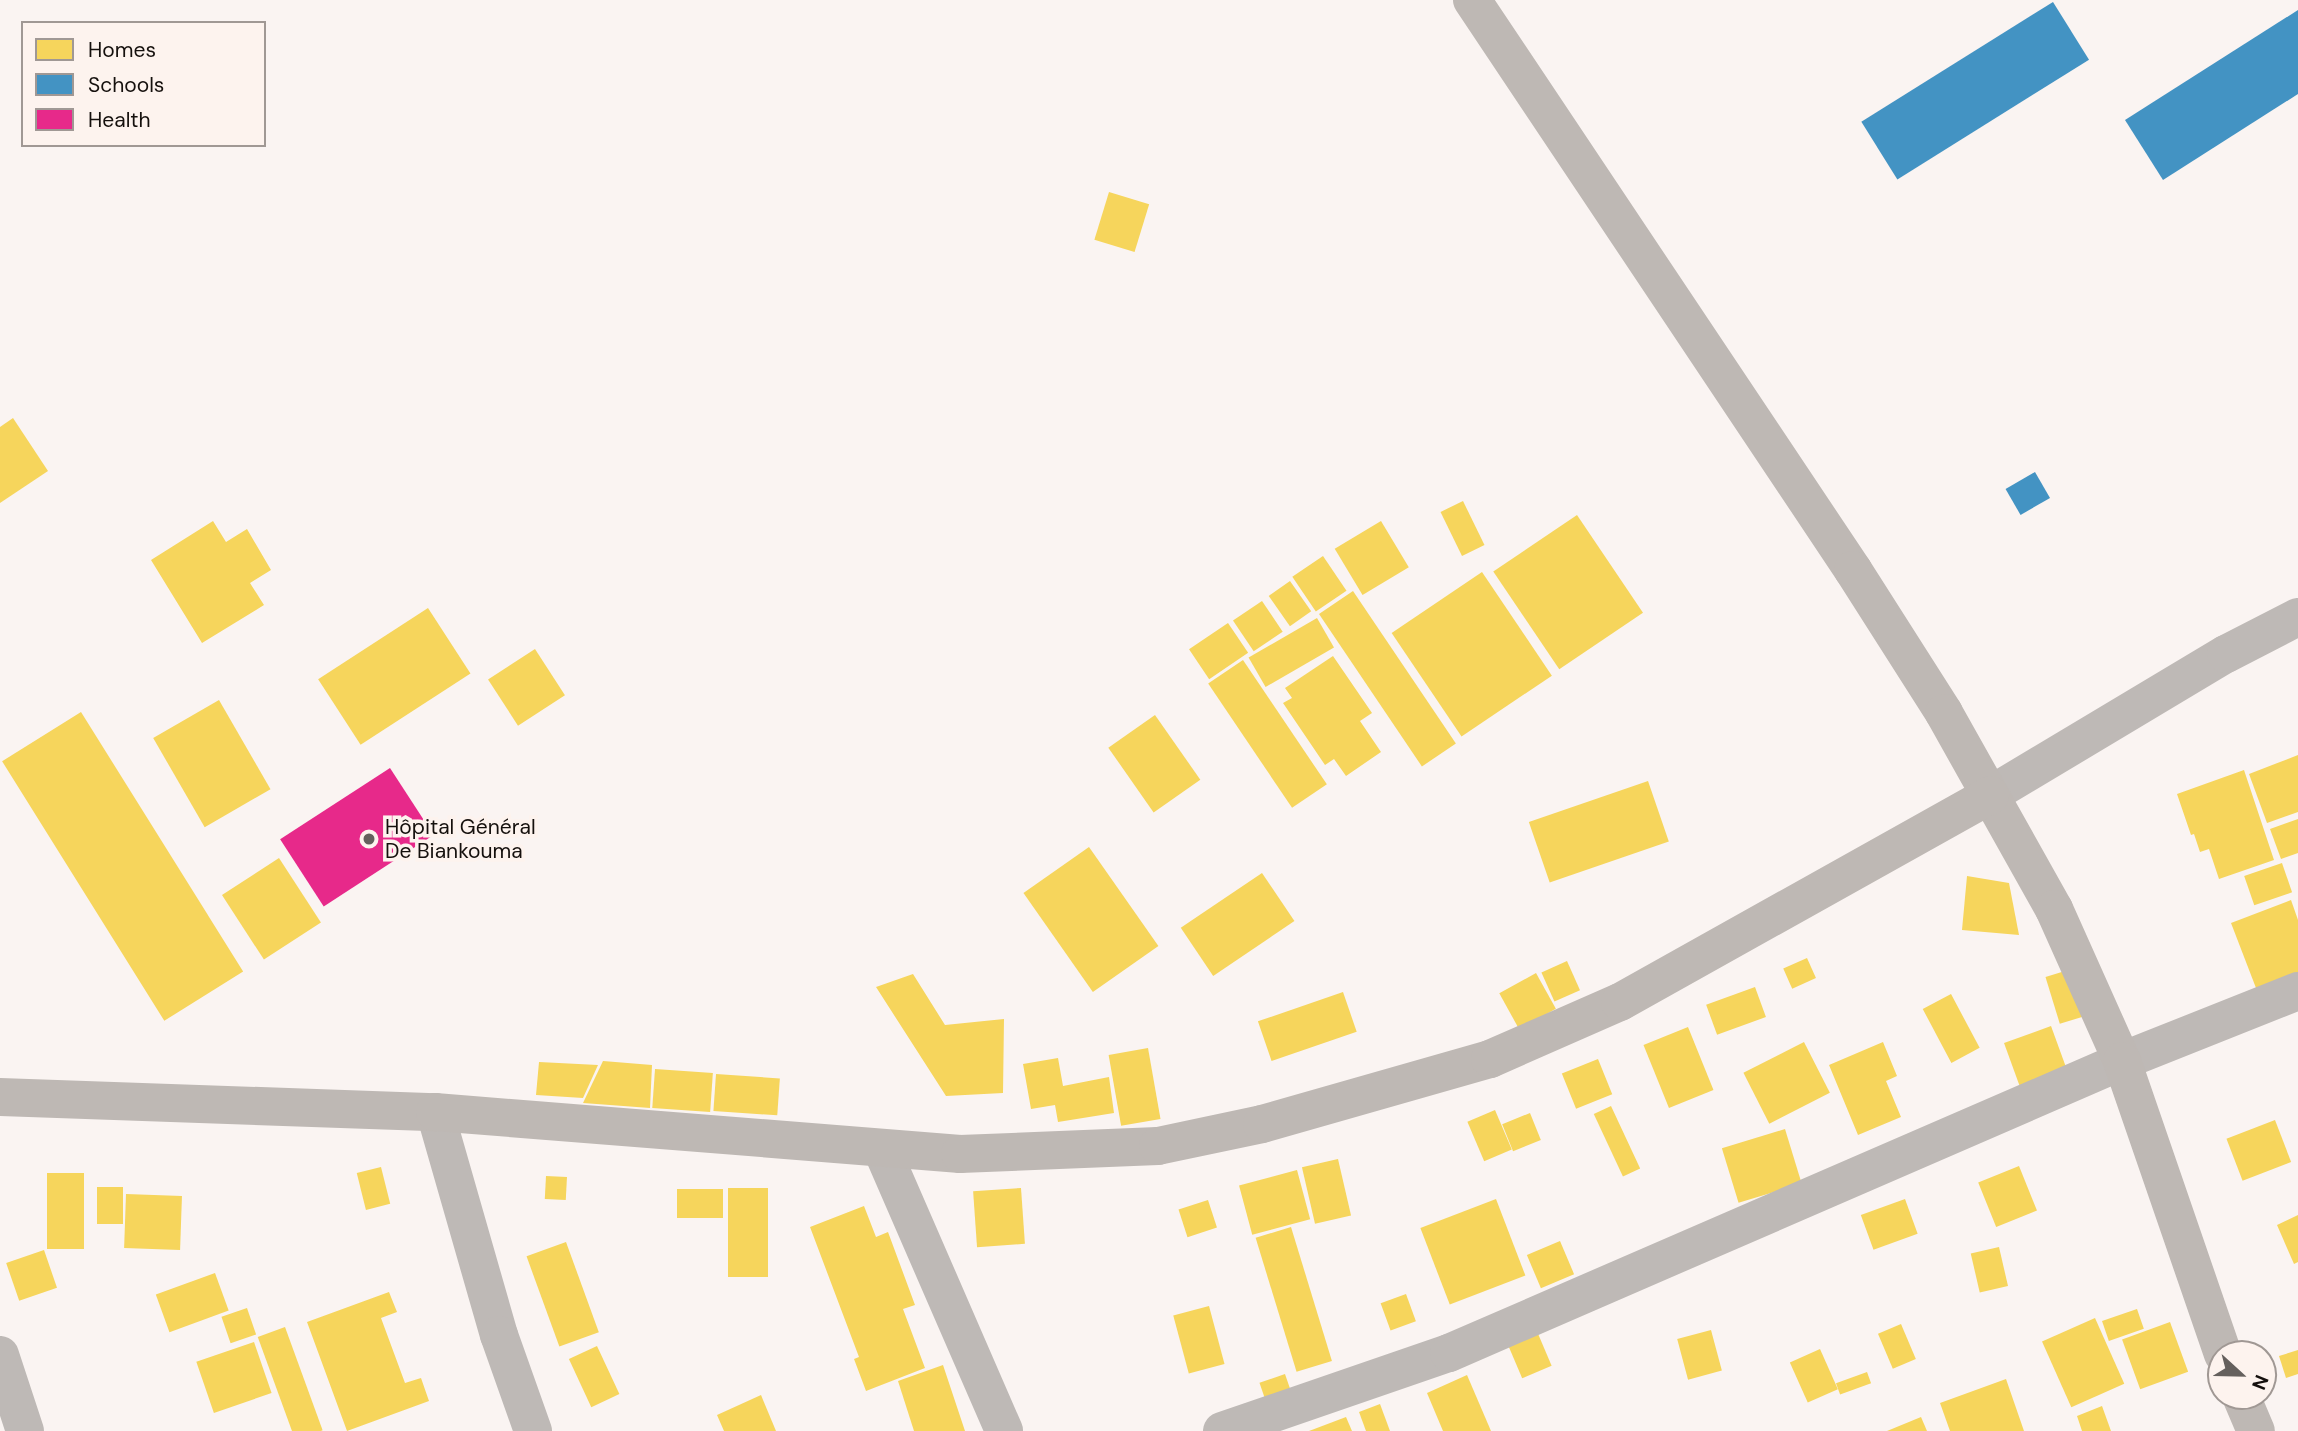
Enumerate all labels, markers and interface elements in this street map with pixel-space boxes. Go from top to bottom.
legend [21,21,266,147]
text: Homes [88,36,156,64]
text: Schools [88,71,164,99]
text: Health [88,106,151,134]
place label: Hôpital Général De Biankouma [385,814,536,864]
marker: Hôpital Général De Biankouma [359,829,379,849]
north arrow [2207,1340,2277,1410]
text: N [2246,1371,2274,1393]

